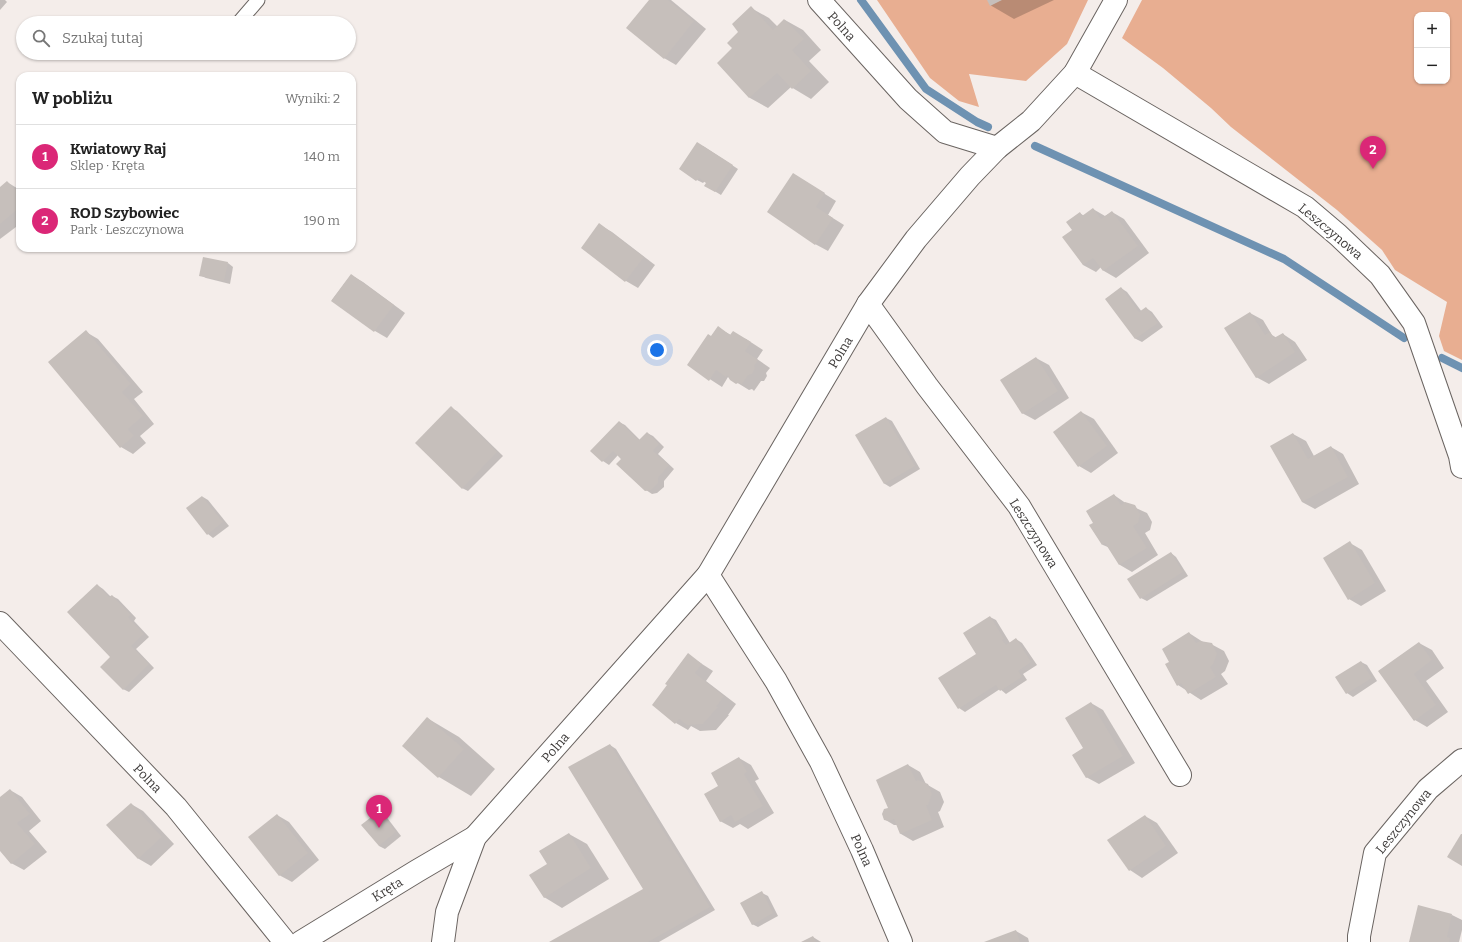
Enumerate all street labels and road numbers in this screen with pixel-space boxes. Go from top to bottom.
street label: Polna [825,9,859,44]
street label: Leszczynowa [1296,200,1366,262]
street label: Polna [825,334,856,371]
street label: Leszczynowa [1006,496,1061,571]
street label: Polna [539,730,572,765]
street label: Polna [130,761,165,796]
street label: Leszczynowa [1373,786,1434,857]
street label: Polna [848,832,875,869]
street label: Kręta [369,874,405,905]

